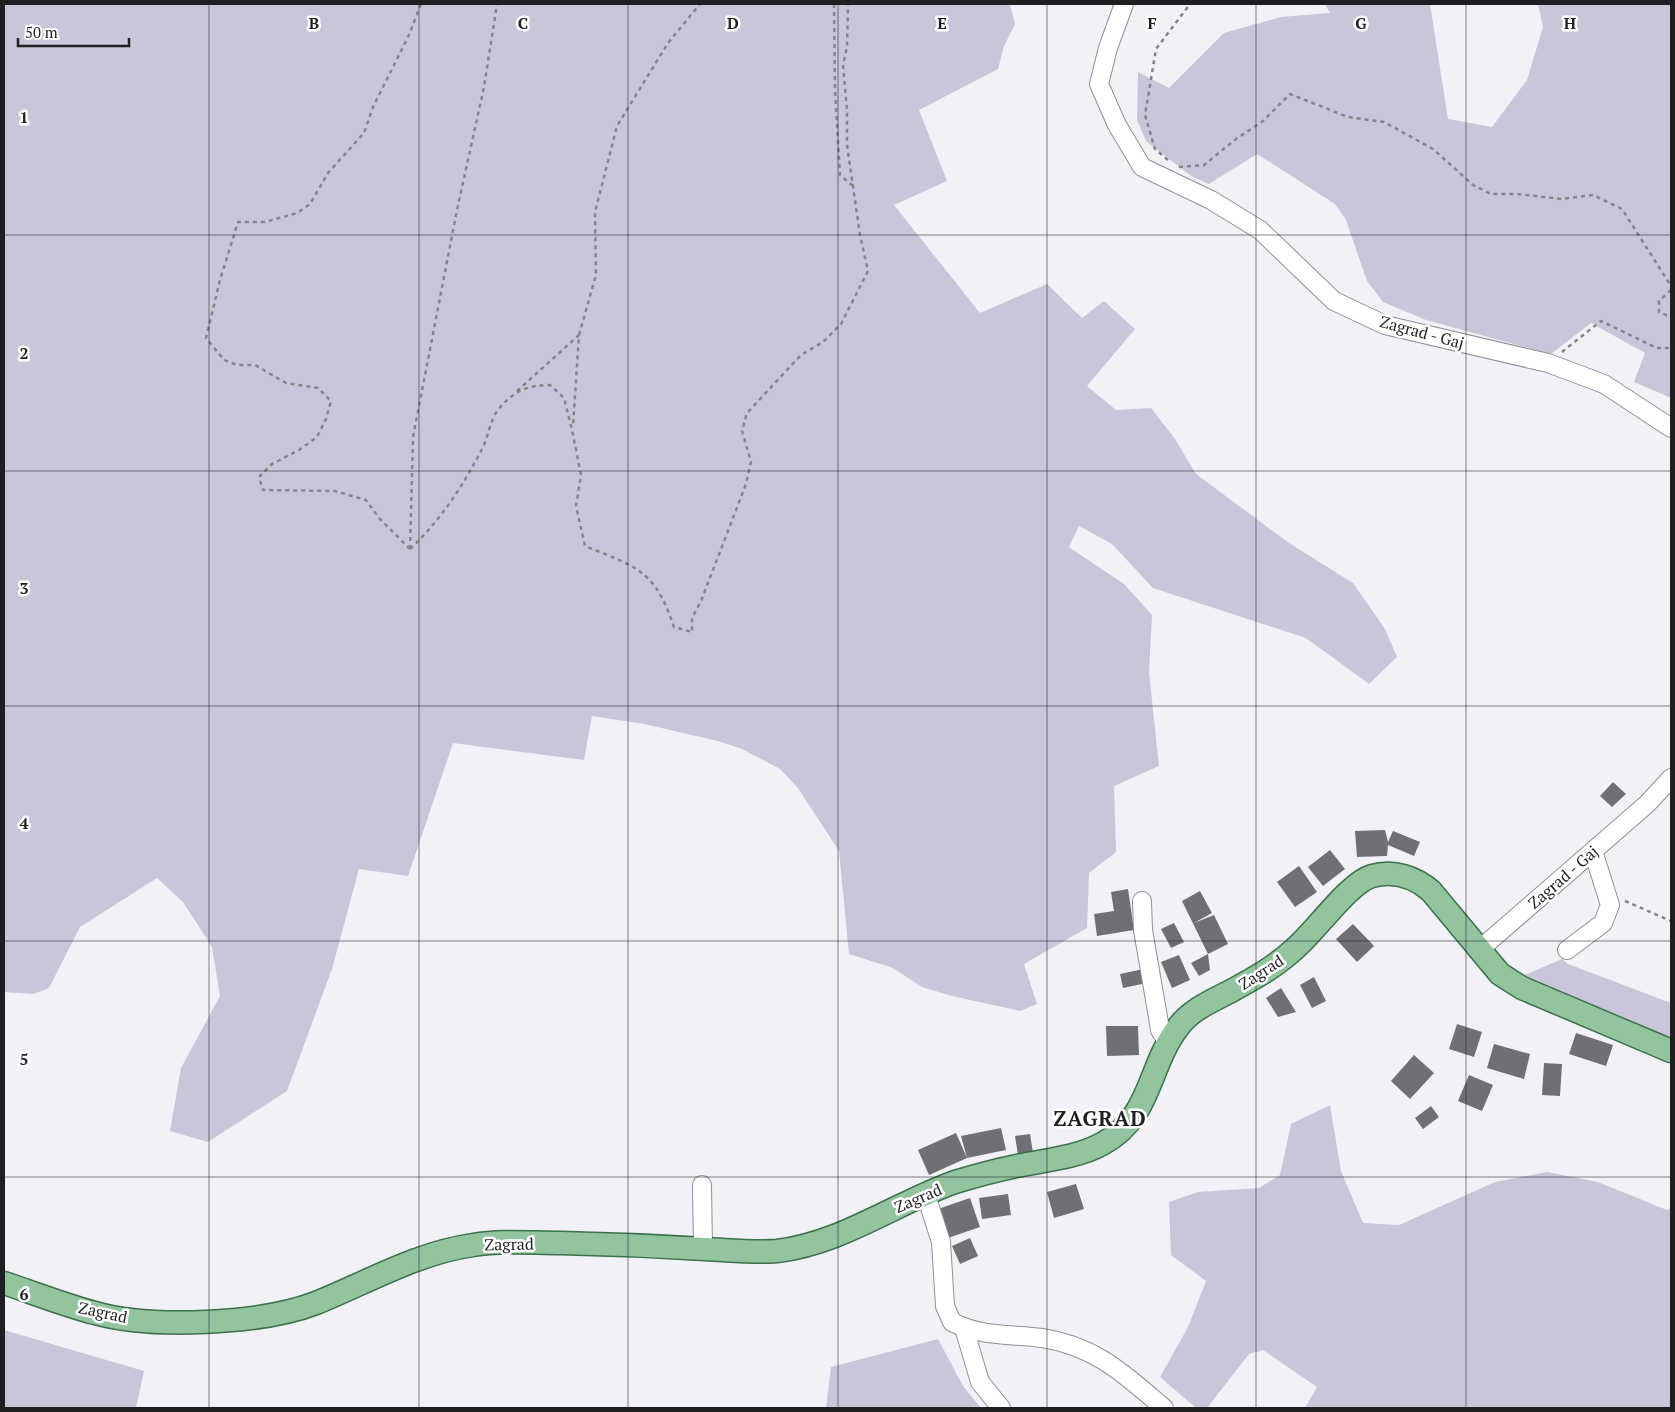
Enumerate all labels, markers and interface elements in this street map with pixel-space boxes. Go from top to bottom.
text: B [309,12,319,34]
text: C [518,12,528,34]
text: D [727,12,739,34]
text: E [937,12,947,34]
text: F [1147,12,1157,34]
text: G [1355,12,1367,34]
text: H [1564,12,1576,34]
scale bar [18,15,129,47]
text: 50 m [25,22,58,42]
text: 1 [19,106,29,128]
street label: Zagrad - Gaj [1377,310,1467,354]
text: 2 [19,342,29,364]
text: 3 [19,577,29,599]
text: 4 [19,812,29,834]
street label: Zagrad - Gaj [1523,840,1603,914]
street label: Zagrad [1234,949,1288,995]
text: 5 [19,1048,29,1070]
district label: ZAGRAD [1053,1104,1147,1132]
street label: Zagrad [891,1178,945,1218]
street label: Zagrad [484,1233,534,1255]
text: 6 [19,1283,29,1305]
street label: Zagrad [77,1296,130,1328]

